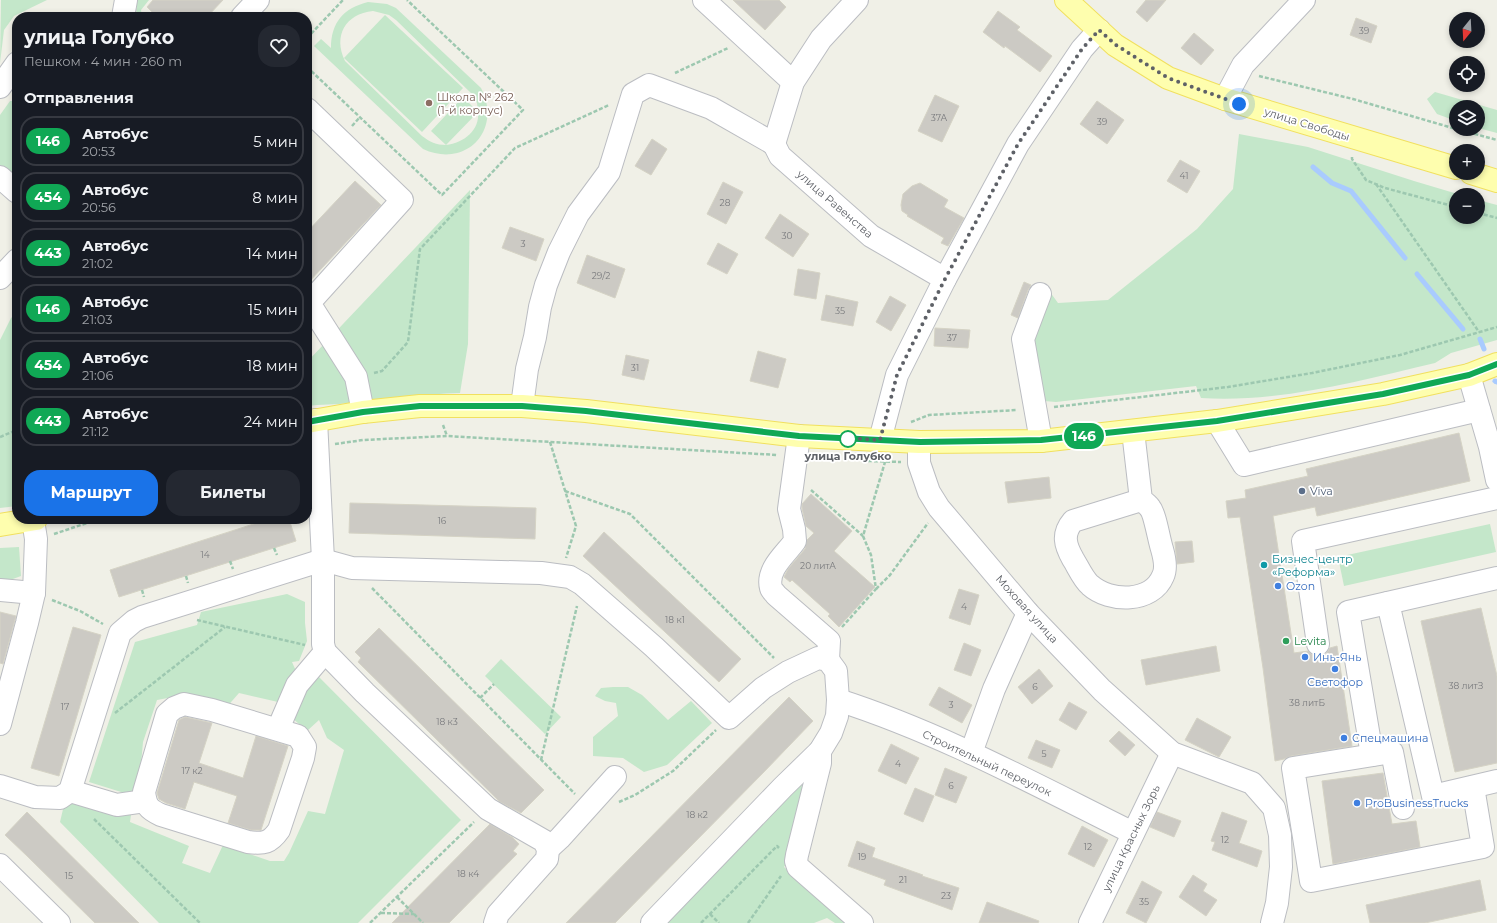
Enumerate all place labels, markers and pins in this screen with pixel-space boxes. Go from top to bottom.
place label: Школа № 262 (1-й корпус) [437,90,514,117]
marker: Школа № 262 (1-й корпус) [424,98,434,108]
marker: улица Голубко [839,430,857,448]
place label: улица Голубко [804,449,891,463]
place label: Viva [1310,484,1333,498]
marker: Viva [1297,486,1307,496]
place label: Бизнес-центр «Реформа» [1272,552,1352,579]
marker: Бизнес-центр «Реформа» [1259,560,1269,570]
place label: Ozon [1286,579,1315,593]
marker: Ozon [1273,581,1283,591]
place label: Levita [1294,634,1327,648]
marker: Levita [1281,636,1291,646]
place label: Инь-Янь [1313,650,1361,664]
marker: Инь-Янь [1300,652,1310,662]
marker: Светофор [1330,664,1340,674]
place label: Светофор [1307,675,1363,689]
place label: Спецмашина [1352,731,1428,745]
marker: Спецмашина [1339,733,1349,743]
place label: ProBusinessTrucks [1365,796,1469,810]
marker: ProBusinessTrucks [1352,798,1362,808]

